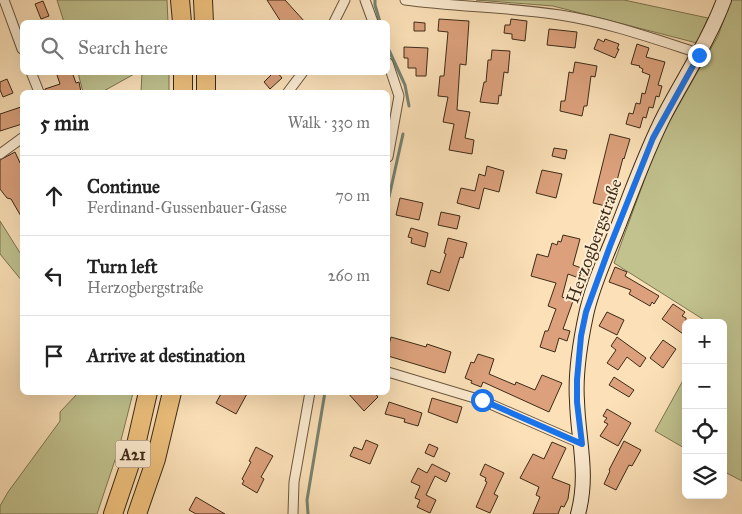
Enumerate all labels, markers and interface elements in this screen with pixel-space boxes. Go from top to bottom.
search box [20,20,390,75]
icon: search [38,34,66,62]
text: Search here [78,36,168,59]
route end [688,44,711,67]
text: 5 min [40,110,89,136]
text: Walk · 330 m [288,113,370,132]
text: Continue [87,175,160,198]
street label: Herzogbergstraße [561,176,628,307]
icon: ahead [40,182,68,210]
text: 70 m [335,186,370,205]
text: Ferdinand-Gussenbauer-Gasse [87,198,287,217]
text: Turn left [87,255,157,278]
icon: left [40,262,68,290]
text: 260 m [328,266,370,285]
text: Herzogbergstraße [87,278,203,297]
map controls [682,319,727,499]
button: + [682,319,727,364]
icon: arrive [40,342,68,370]
text: Arrive at destination [87,344,245,367]
button: − [682,364,727,409]
route start [471,389,494,412]
button: locate [682,409,727,454]
road number: A21 [116,440,150,468]
button: layers [682,454,727,499]

